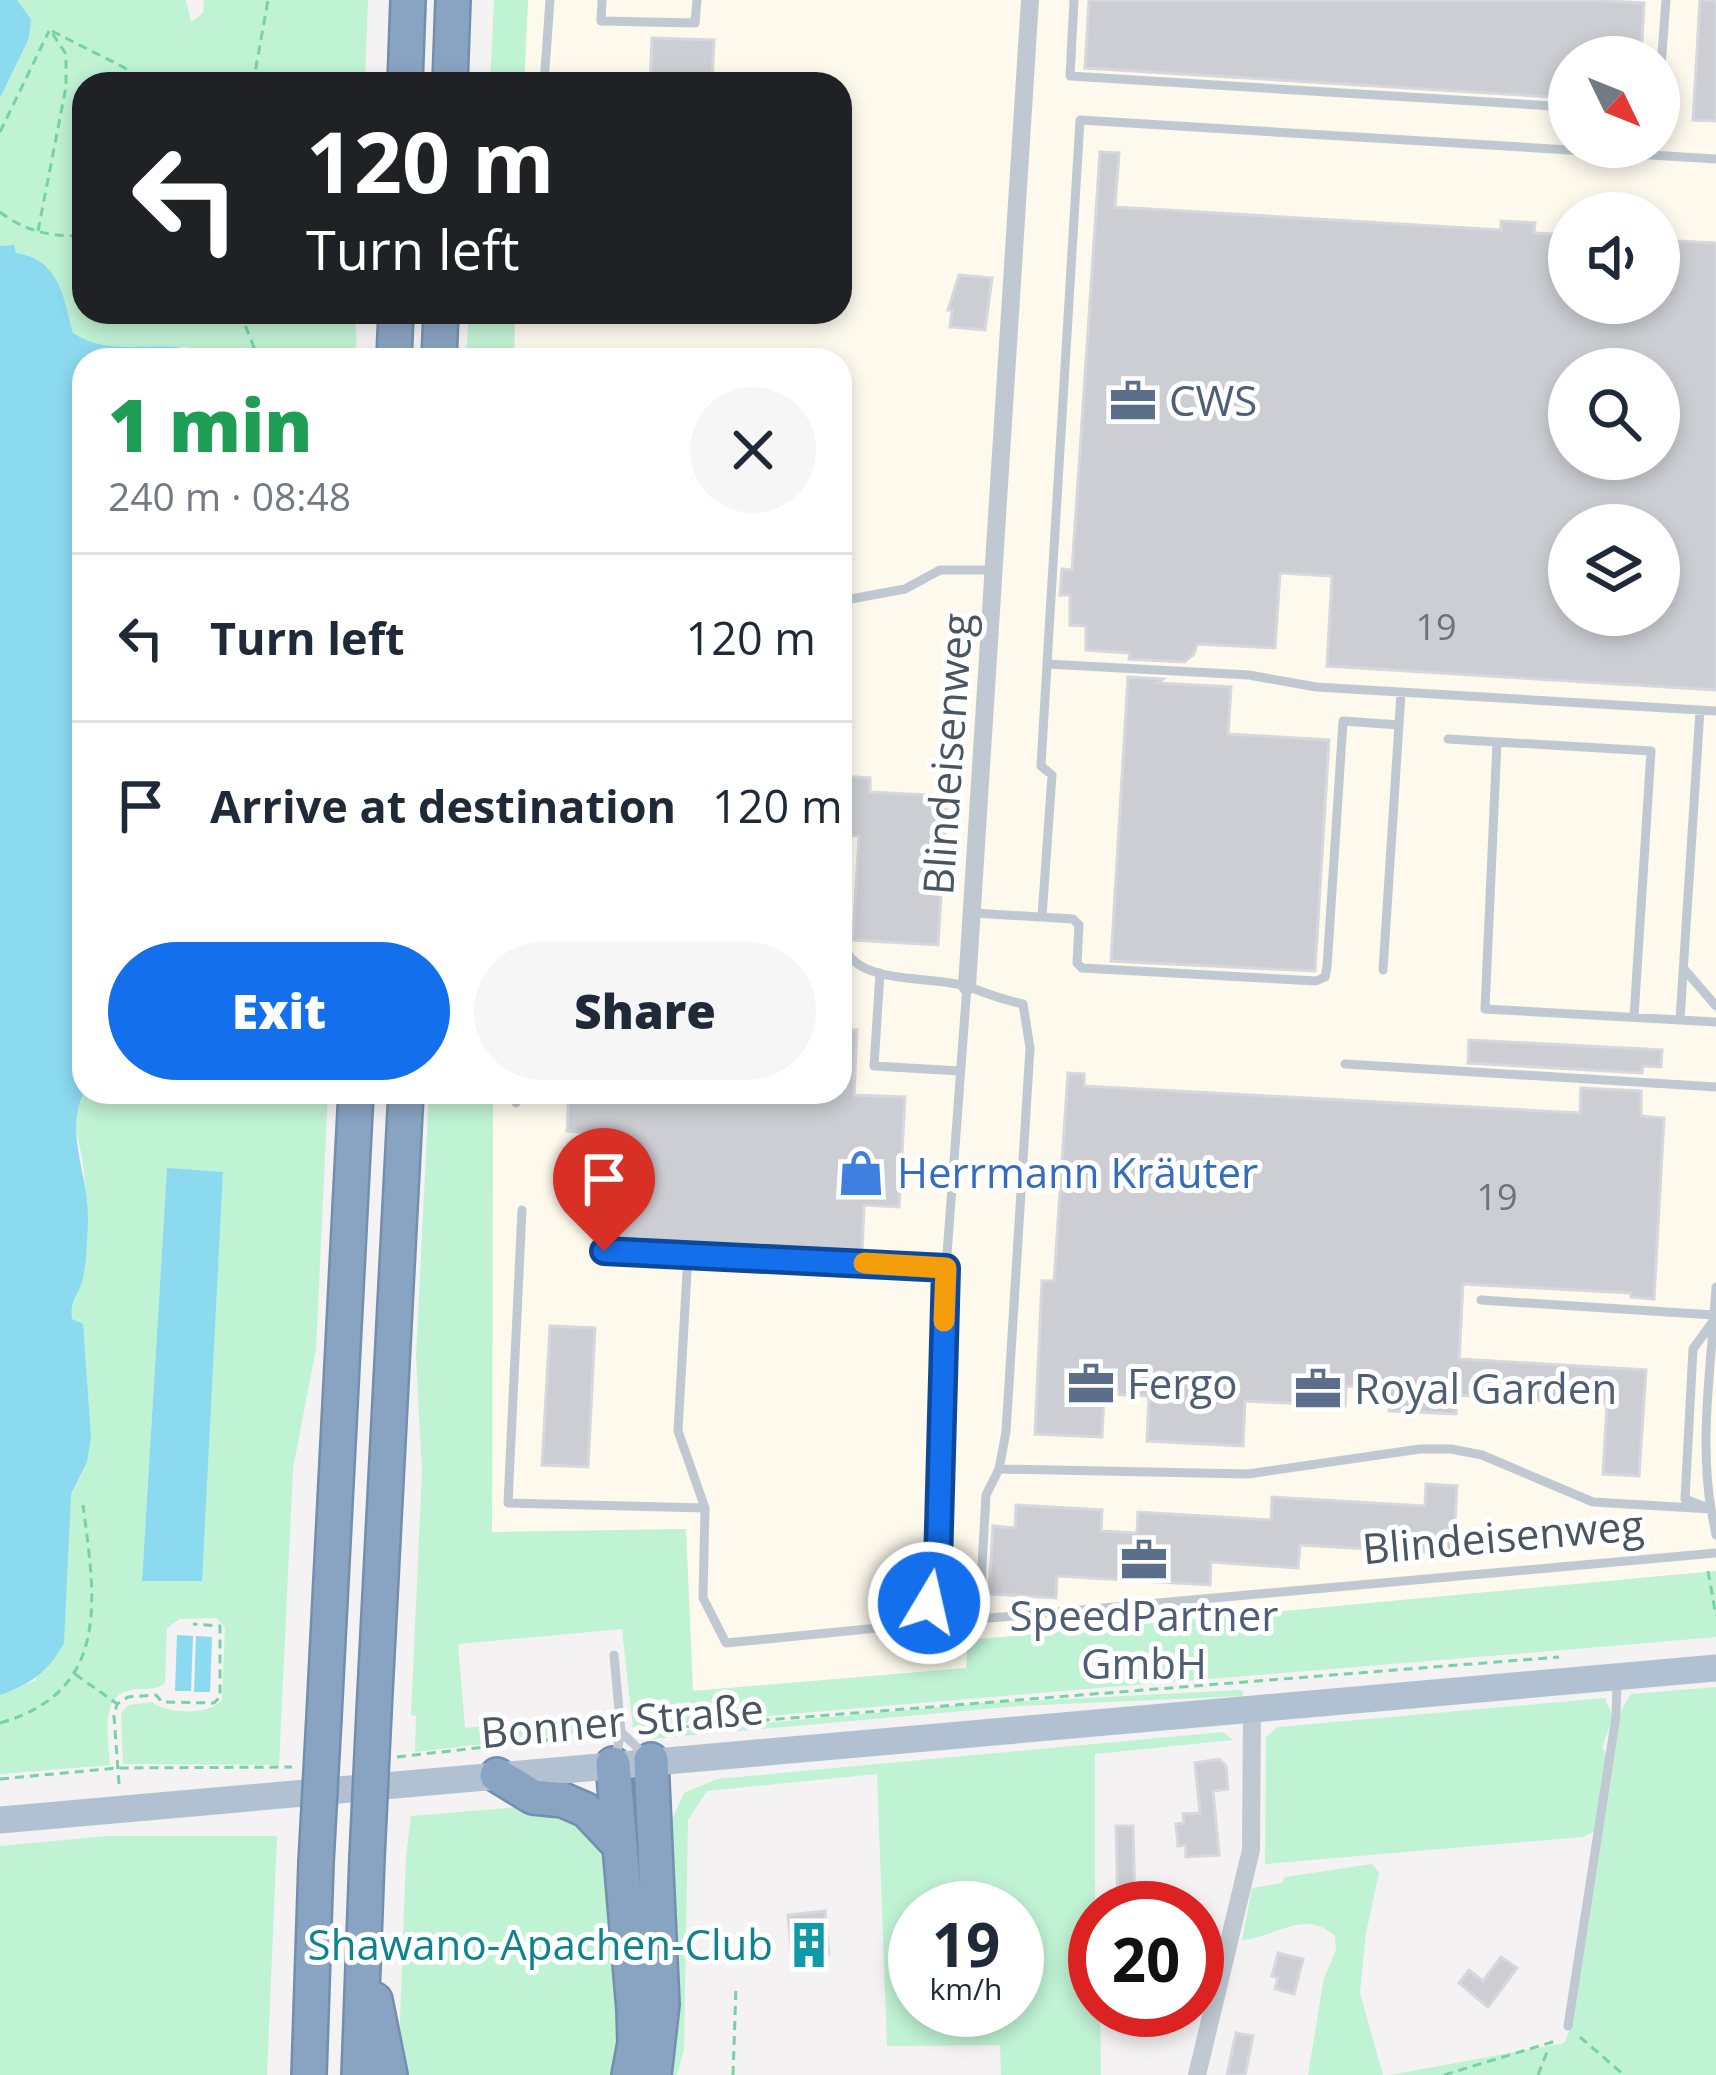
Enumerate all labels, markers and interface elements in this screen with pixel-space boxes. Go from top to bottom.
north arrow [1548,36,1680,168]
map controls [1548,36,1680,636]
text: 120 m [306,103,554,218]
icon: left [108,120,264,276]
button: sound [1548,192,1680,324]
text: Turn left [306,212,519,286]
button: search [1548,348,1680,480]
place label: CWS [1169,371,1257,428]
text: 1 min [108,375,313,473]
office icon: CWS [1108,376,1158,426]
button: close [690,387,816,513]
text: 240 m · 08:48 [108,469,351,522]
button: layers [1548,504,1680,636]
house number: 19 [1415,602,1457,651]
icon: left [108,605,174,671]
text: Turn left [210,607,405,668]
text: 120 m [685,607,816,668]
street label: Blindeisenweg [908,611,985,897]
icon: arrive [108,773,174,839]
text: Arrive at destination [210,775,676,836]
text: 120 m [712,775,843,836]
button: Exit [108,942,450,1080]
button: Share [474,942,816,1080]
pin [553,1128,655,1251]
place label: Herrmann Kräuter [897,1143,1258,1200]
icon: arrive [571,1146,637,1212]
shop icon: Herrmann Kräuter [836,1148,886,1198]
house number: 19 [1476,1172,1518,1221]
place label: Fergo [1127,1354,1238,1411]
office icon: Fergo [1066,1359,1116,1409]
place label: Royal Garden [1354,1359,1617,1416]
office icon: Royal Garden [1293,1364,1343,1414]
street label: Blindeisenweg [1360,1495,1646,1576]
office icon: SpeedPartner GmbH [1119,1535,1169,1585]
position arrow [866,1540,992,1666]
place label: SpeedPartner GmbH [1010,1586,1278,1691]
street label: Bonner Straße [478,1679,766,1760]
speed limit sign: 20 [1068,1881,1224,2037]
text: 19 [932,1903,1000,1985]
place label: Shawano-Apachen-Club [308,1915,773,1972]
building icon: Shawano-Apachen-Club [784,1920,834,1970]
text: km/h [930,1968,1002,2009]

